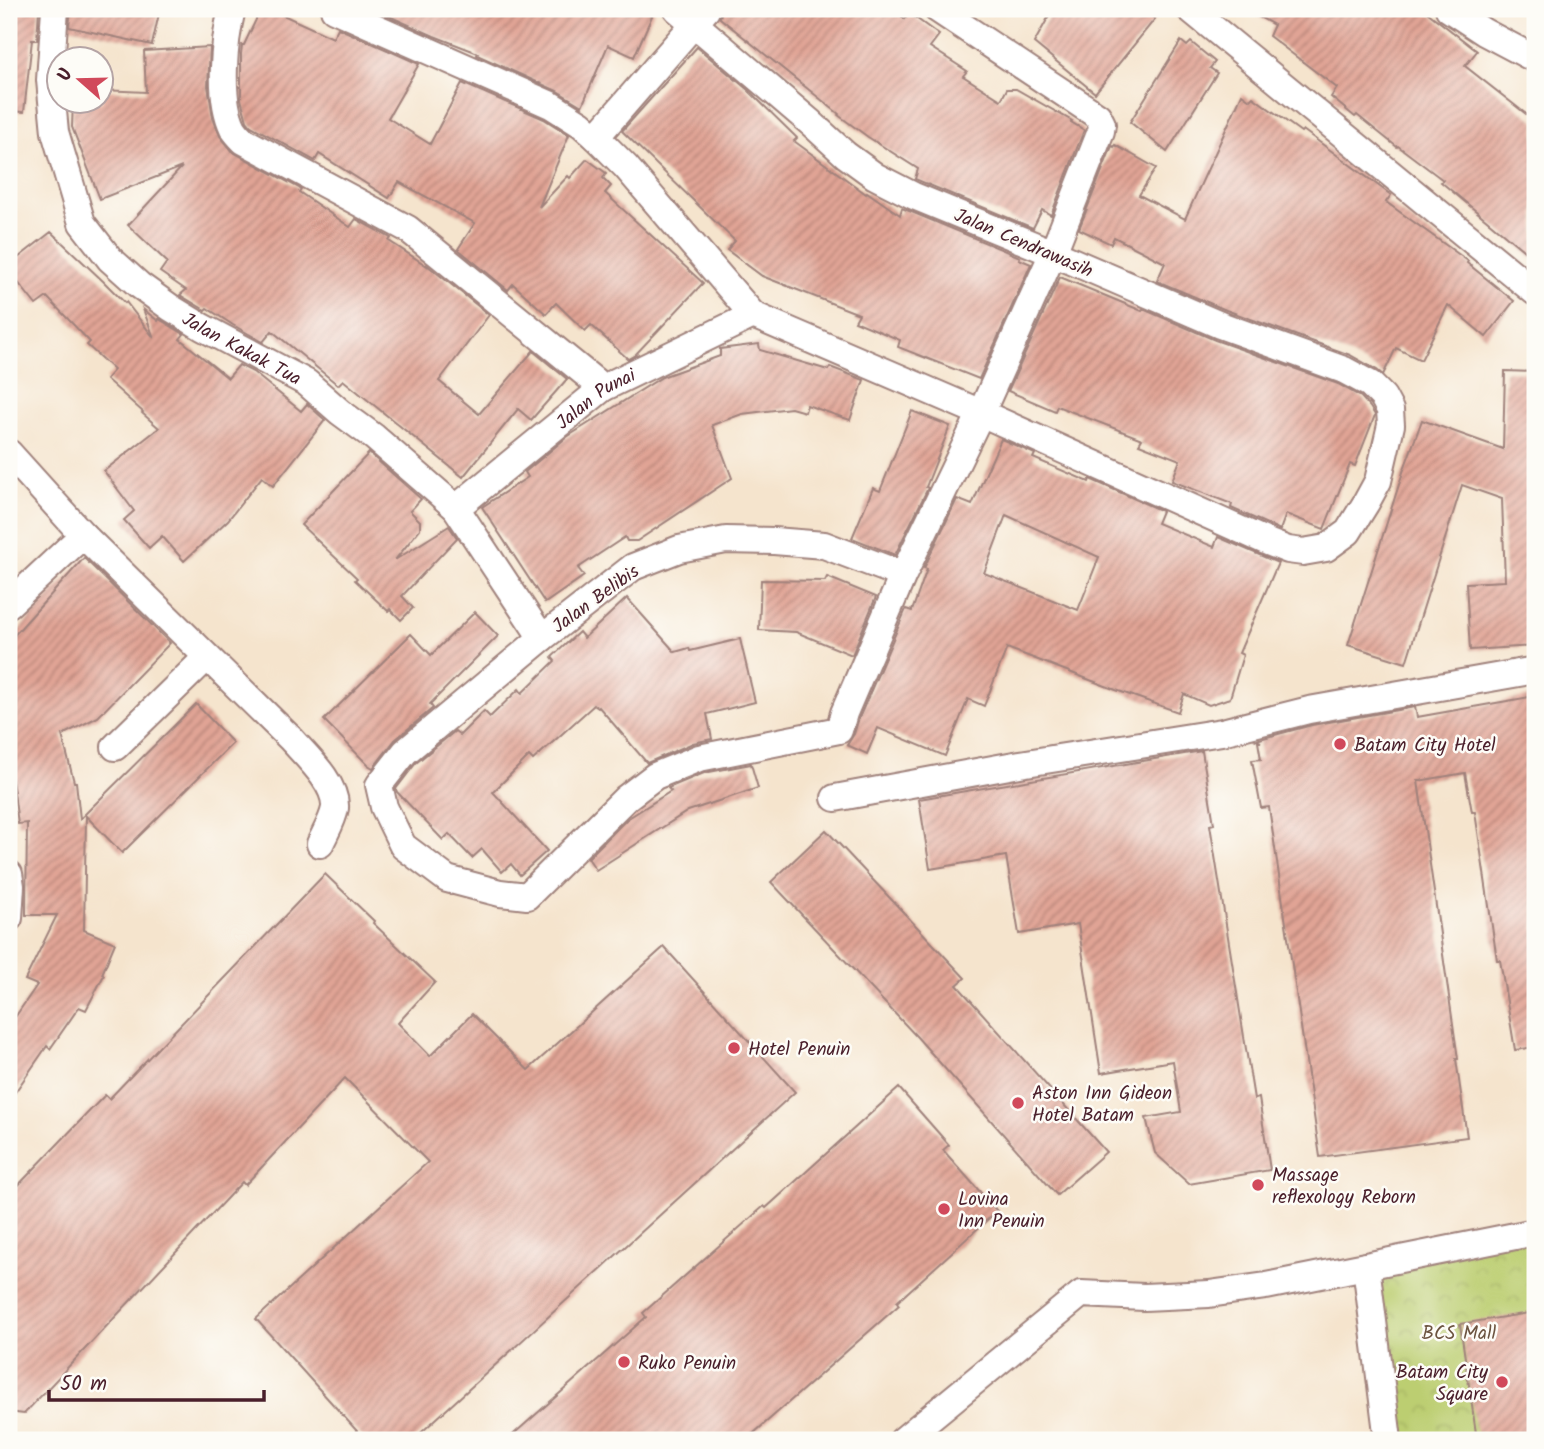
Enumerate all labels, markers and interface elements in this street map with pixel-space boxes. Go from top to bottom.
north arrow [46,46,116,116]
text: U [50,64,82,85]
street label: Jalan Cendrawasih [949,201,1097,287]
street label: Jalan Kakak Tua [176,305,306,394]
street label: Jalan Punai [550,361,643,438]
street label: Jalan Belibis [546,558,646,642]
place label: Batam City Hotel [1354,731,1496,761]
marker: Batam City Hotel [1332,736,1348,752]
place label: Hotel Penuin [748,1035,850,1065]
marker: Hotel Penuin [726,1040,742,1056]
place label: Aston Inn Gideon Hotel Batam [1032,1079,1172,1131]
marker: Aston Inn Gideon Hotel Batam [1010,1095,1026,1111]
place label: Massage reflexology Reborn [1272,1161,1416,1213]
marker: Massage reflexology Reborn [1250,1177,1266,1193]
place label: Lovina Inn Penuin [958,1185,1045,1237]
marker: Lovina Inn Penuin [936,1201,952,1217]
park label: BCS Mall [1422,1319,1497,1349]
place label: Ruko Penuin [638,1349,736,1379]
marker: Ruko Penuin [616,1354,632,1370]
scale bar [49,1358,264,1402]
place label: Batam City Square [1396,1358,1489,1410]
text: 50 m [60,1368,107,1401]
marker: Batam City Square [1494,1374,1510,1390]

